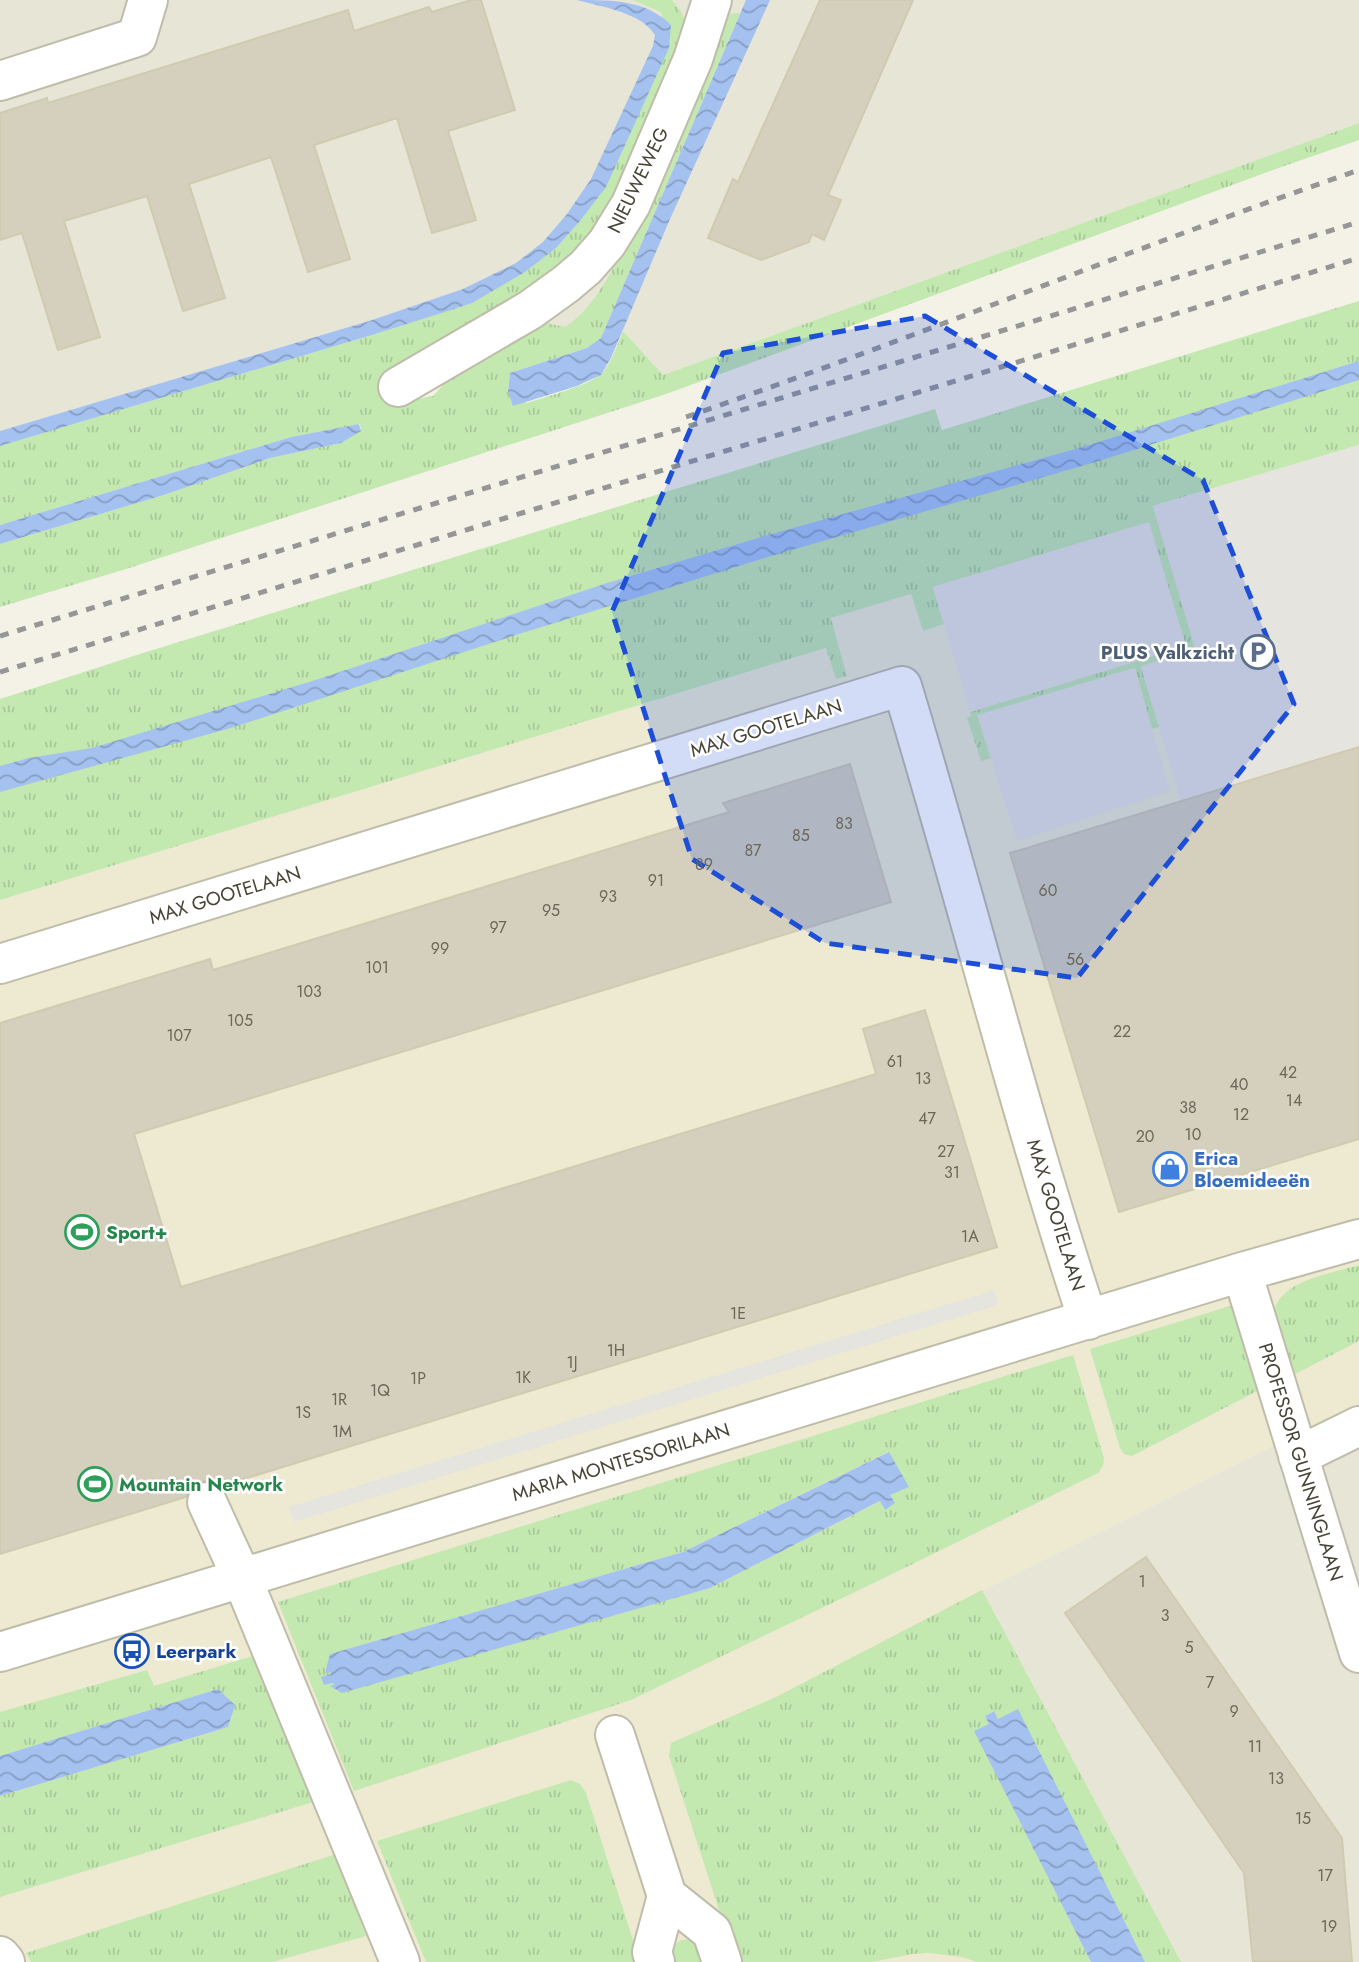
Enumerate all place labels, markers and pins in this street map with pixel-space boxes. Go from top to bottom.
parking icon: PLUS Valkzicht [1239,633,1277,671]
place label: PLUS Valkzicht [1101,639,1234,666]
place label: Erica Bloemideeën [1194,1145,1310,1194]
shop icon: Erica Bloemideeën [1151,1150,1189,1188]
sports icon: Sport+ [63,1213,101,1251]
place label: Sport+ [106,1219,167,1246]
sports icon: Mountain Network [76,1465,114,1503]
place label: Mountain Network [119,1471,283,1498]
bus stop icon: Leerpark [113,1632,151,1670]
place label: Leerpark [156,1638,236,1665]

